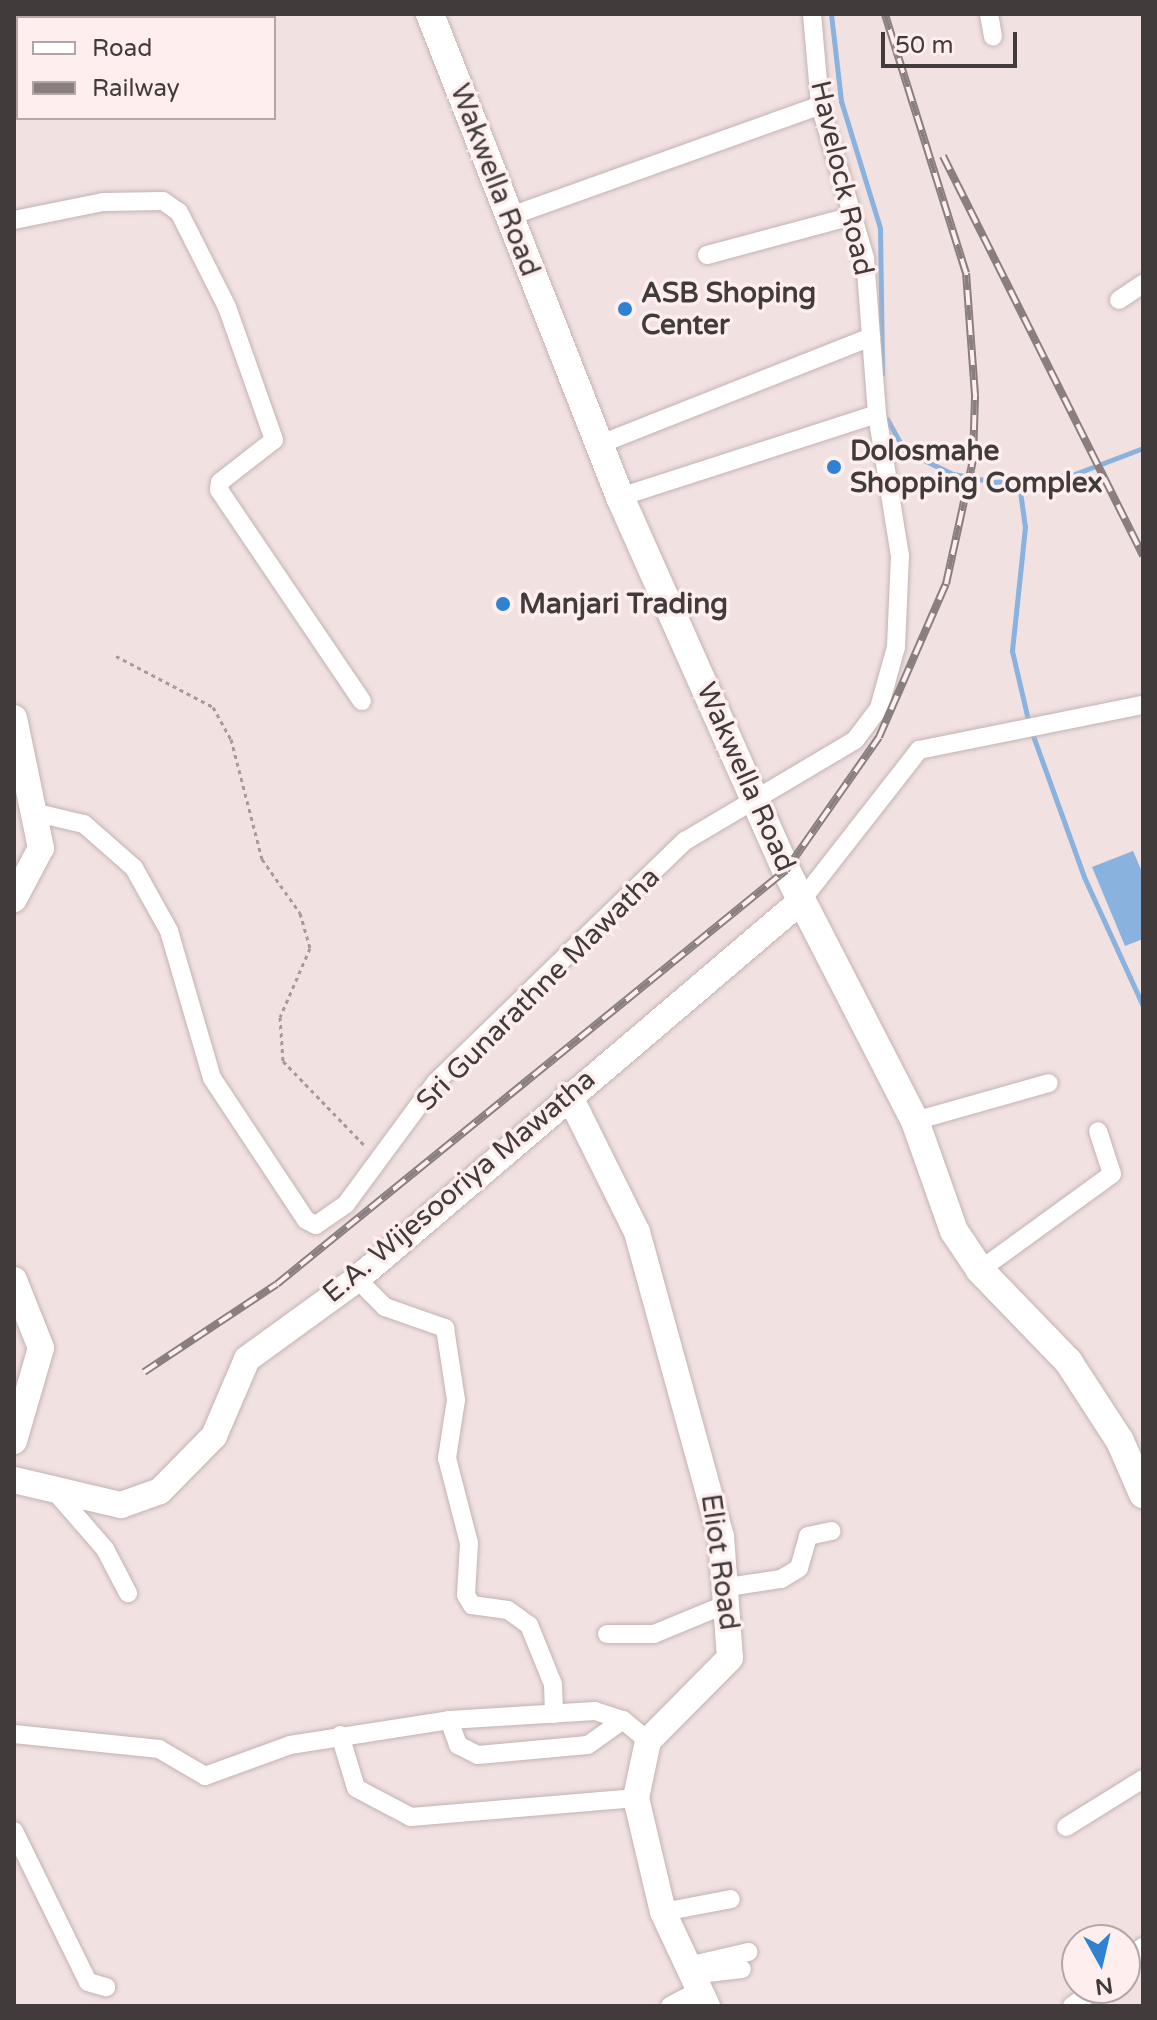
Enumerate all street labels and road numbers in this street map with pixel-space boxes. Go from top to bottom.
street label: Havelock Road [803,77,881,279]
street label: Wakwella Road [443,79,547,281]
street label: Wakwella Road [689,677,803,877]
street label: Sri Gunarathne Mawatha [409,860,667,1118]
street label: E.A. Wijesooriya Mawatha [316,1062,602,1310]
street label: Eliot Road [694,1492,746,1632]

